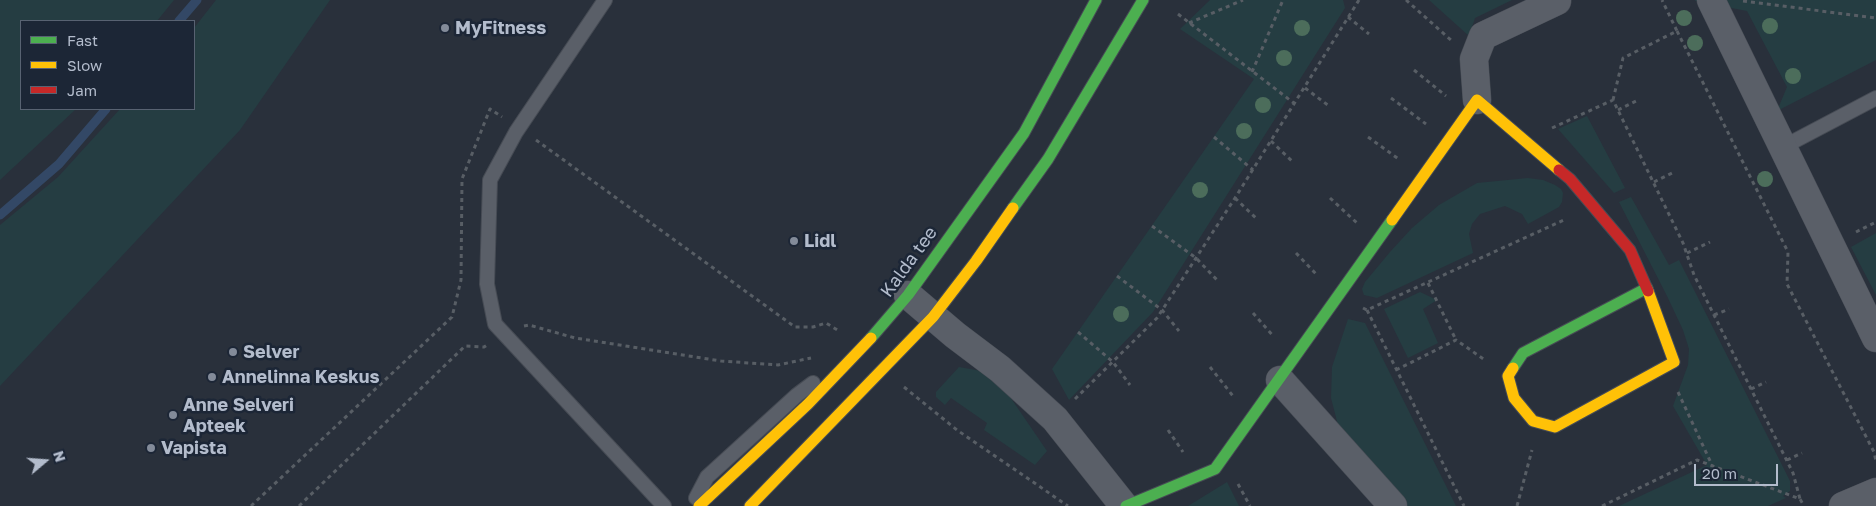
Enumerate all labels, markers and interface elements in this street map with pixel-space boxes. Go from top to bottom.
place label: MyFitness [455,17,546,39]
legend [20,20,195,110]
marker: MyFitness [439,22,451,34]
text: Fast [67,31,98,49]
text: Slow [67,56,102,74]
text: Jam [67,81,97,99]
street label: Kalda tee [876,223,942,301]
place label: Lidl [804,230,836,252]
marker: Lidl [788,235,800,247]
place label: Selver [243,341,299,363]
marker: Selver [227,346,239,358]
place label: Annelinna Keskus [222,366,379,388]
marker: Annelinna Keskus [206,371,218,383]
place label: Anne Selveri Apteek [183,394,294,436]
marker: Anne Selveri Apteek [167,409,179,421]
north arrow [20,436,70,486]
place label: Vapista [161,437,227,459]
marker: Vapista [145,442,157,454]
text: N [50,449,69,464]
scale bar [1696,454,1780,486]
text: 20 m [1702,464,1737,482]

